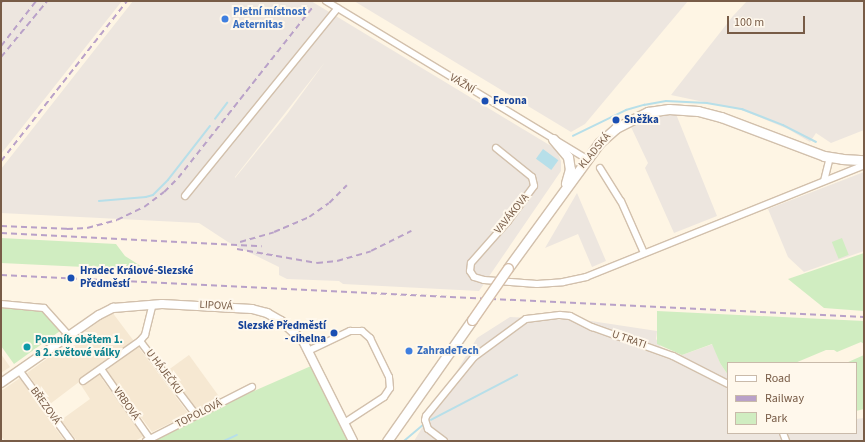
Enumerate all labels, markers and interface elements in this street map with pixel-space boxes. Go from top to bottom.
place label: Pietní místnost Aeternitas [233,6,306,32]
scale bar [729,8,807,34]
marker: Pietní místnost Aeternitas [220,14,230,24]
text: 100 m [734,14,764,31]
street label: VÁŽNÍ [447,71,477,97]
place label: Ferona [493,94,527,108]
marker: Ferona [480,96,490,106]
place label: Sněžka [624,113,659,127]
marker: Sněžka [611,115,621,125]
street label: KLADSKÁ [576,130,614,172]
street label: VAVÁKOVA [492,191,532,237]
place label: Hradec Králové-Slezské Předměstí [80,265,193,291]
marker: Hradec Králové-Slezské Předměstí [65,272,77,284]
street label: LIPOVÁ [199,299,233,313]
place label: Slezské Předměstí - cihelna [238,320,326,346]
marker: Slezské Předměstí - cihelna [329,328,339,338]
street label: U TRATI [610,328,648,352]
place label: Pomník obětem 1. a 2. světové války [35,334,123,360]
marker: Pomník obětem 1. a 2. světové války [22,342,32,352]
place label: ZahradeTech [417,344,479,358]
marker: ZahradeTech [404,346,414,356]
street label: U HÁJEČKU [143,347,185,397]
legend [727,362,857,434]
text: Road [765,370,791,387]
street label: BŘEZOVÁ [27,385,63,427]
street label: VRBOVÁ [110,385,142,423]
text: Railway [765,390,804,407]
street label: TOPOLOVÁ [174,397,224,431]
text: Park [765,410,787,427]

